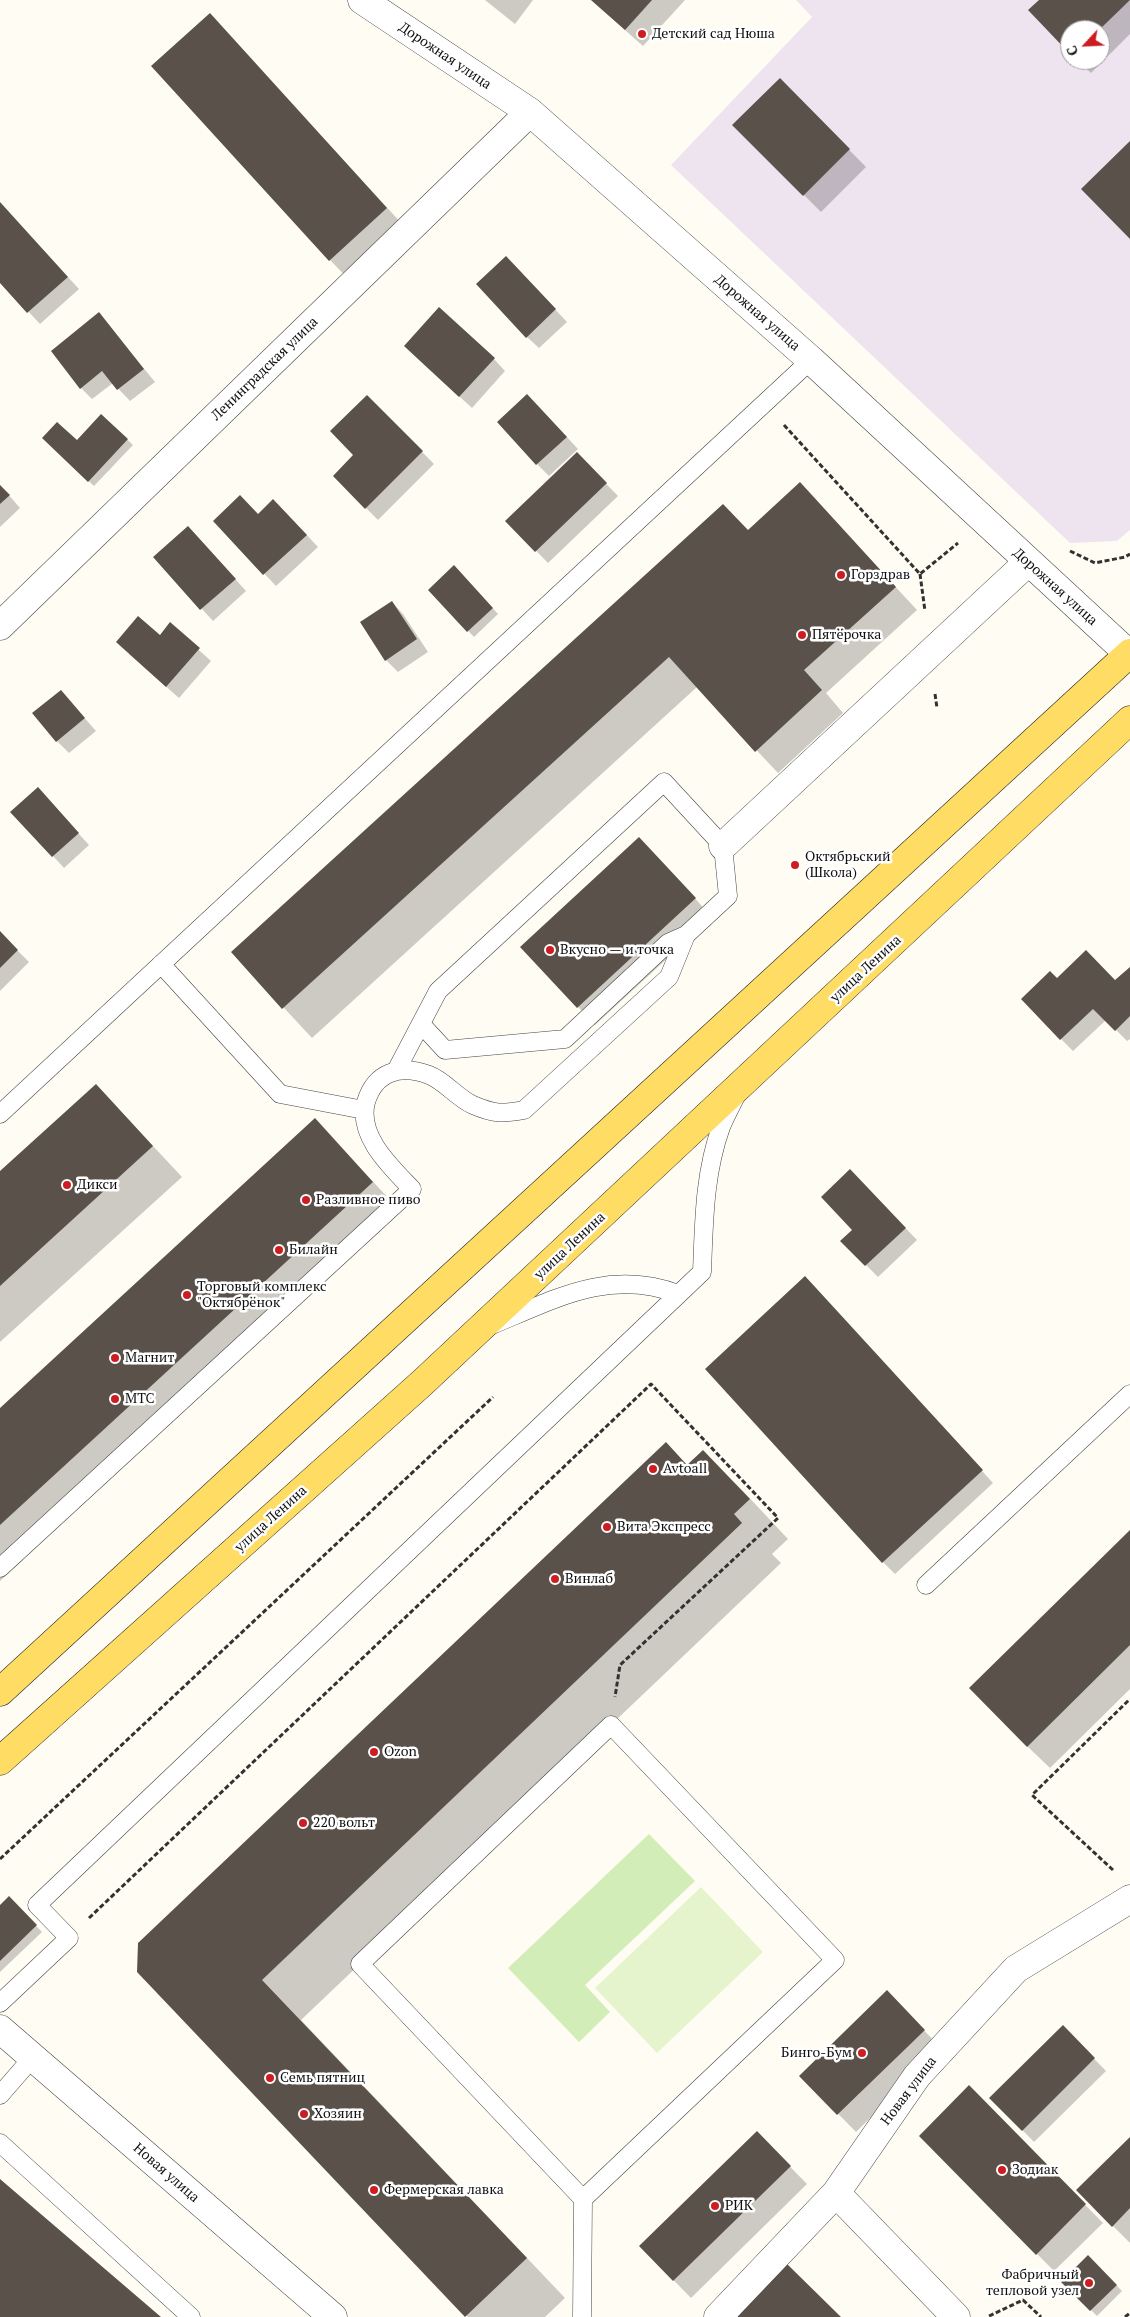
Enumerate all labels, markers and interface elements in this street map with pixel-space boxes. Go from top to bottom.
street label: Дорожная улица [396,19,494,93]
north arrow [1060,20,1110,70]
place label: Детский сад Нюша [652,26,775,42]
marker: Детский сад Нюша [636,28,648,40]
text: С [1061,43,1082,59]
street label: Дорожная улица [711,271,803,355]
street label: Ленинградская улица [208,314,322,424]
street label: Дорожная улица [1009,545,1101,629]
place label: Горздрав [851,567,910,583]
marker: Горздрав [835,569,847,581]
place label: Пятёрочка [812,627,881,643]
marker: Пятёрочка [796,629,808,641]
place label: Октябрьский (Школа) [805,849,891,882]
marker: Октябрьский (Школа) [789,859,801,871]
street label: улица Ленина [827,932,905,1006]
place label: Вкусно — и точка [560,942,674,958]
marker: Вкусно — и точка [544,944,556,956]
place label: Дикси [77,1177,118,1193]
marker: Дикси [61,1179,73,1191]
place label: Разливное пиво [316,1192,421,1208]
marker: Разливное пиво [300,1194,312,1206]
street label: улица Ленина [531,1209,609,1283]
place label: Билайн [289,1242,338,1258]
marker: Билайн [273,1244,285,1256]
place label: Торговый комплекс "Октябрёнок" [197,1279,327,1311]
marker: Торговый комплекс "Октябрёнок" [181,1289,193,1301]
place label: Магнит [125,1350,174,1366]
marker: Магнит [109,1352,121,1364]
place label: МТС [125,1391,154,1407]
marker: МТС [109,1393,121,1405]
place label: Avtoall [663,1461,707,1477]
marker: Avtoall [647,1463,659,1475]
street label: улица Ленина [232,1482,310,1556]
place label: Вита Экспресс [617,1519,711,1535]
marker: Вита Экспресс [601,1521,613,1533]
place label: Винлаб [565,1571,613,1587]
marker: Винлаб [549,1573,561,1585]
place label: Ozon [384,1744,417,1760]
marker: Ozon [368,1746,380,1758]
place label: 220 вольт [313,1815,375,1831]
marker: 220 вольт [297,1817,309,1829]
place label: Бинго-Бум [781,2045,852,2061]
marker: Бинго-Бум [856,2047,868,2059]
street label: Новая улица [878,2053,940,2129]
place label: Семь пятниц [280,2070,365,2086]
marker: Семь пятниц [264,2072,276,2084]
place label: Хозяин [314,2106,362,2122]
marker: Хозяин [298,2108,310,2120]
street label: Новая улица [130,2140,202,2206]
place label: Зодиак [1012,2162,1058,2178]
marker: Зодиак [996,2164,1008,2176]
place label: Фермерская лавка [384,2182,504,2198]
marker: Фермерская лавка [368,2184,380,2196]
place label: РИК [725,2198,753,2214]
marker: РИК [709,2200,721,2212]
place label: Фабричный тепловой узел [986,2267,1079,2300]
marker: Фабричный тепловой узел [1083,2277,1095,2289]

